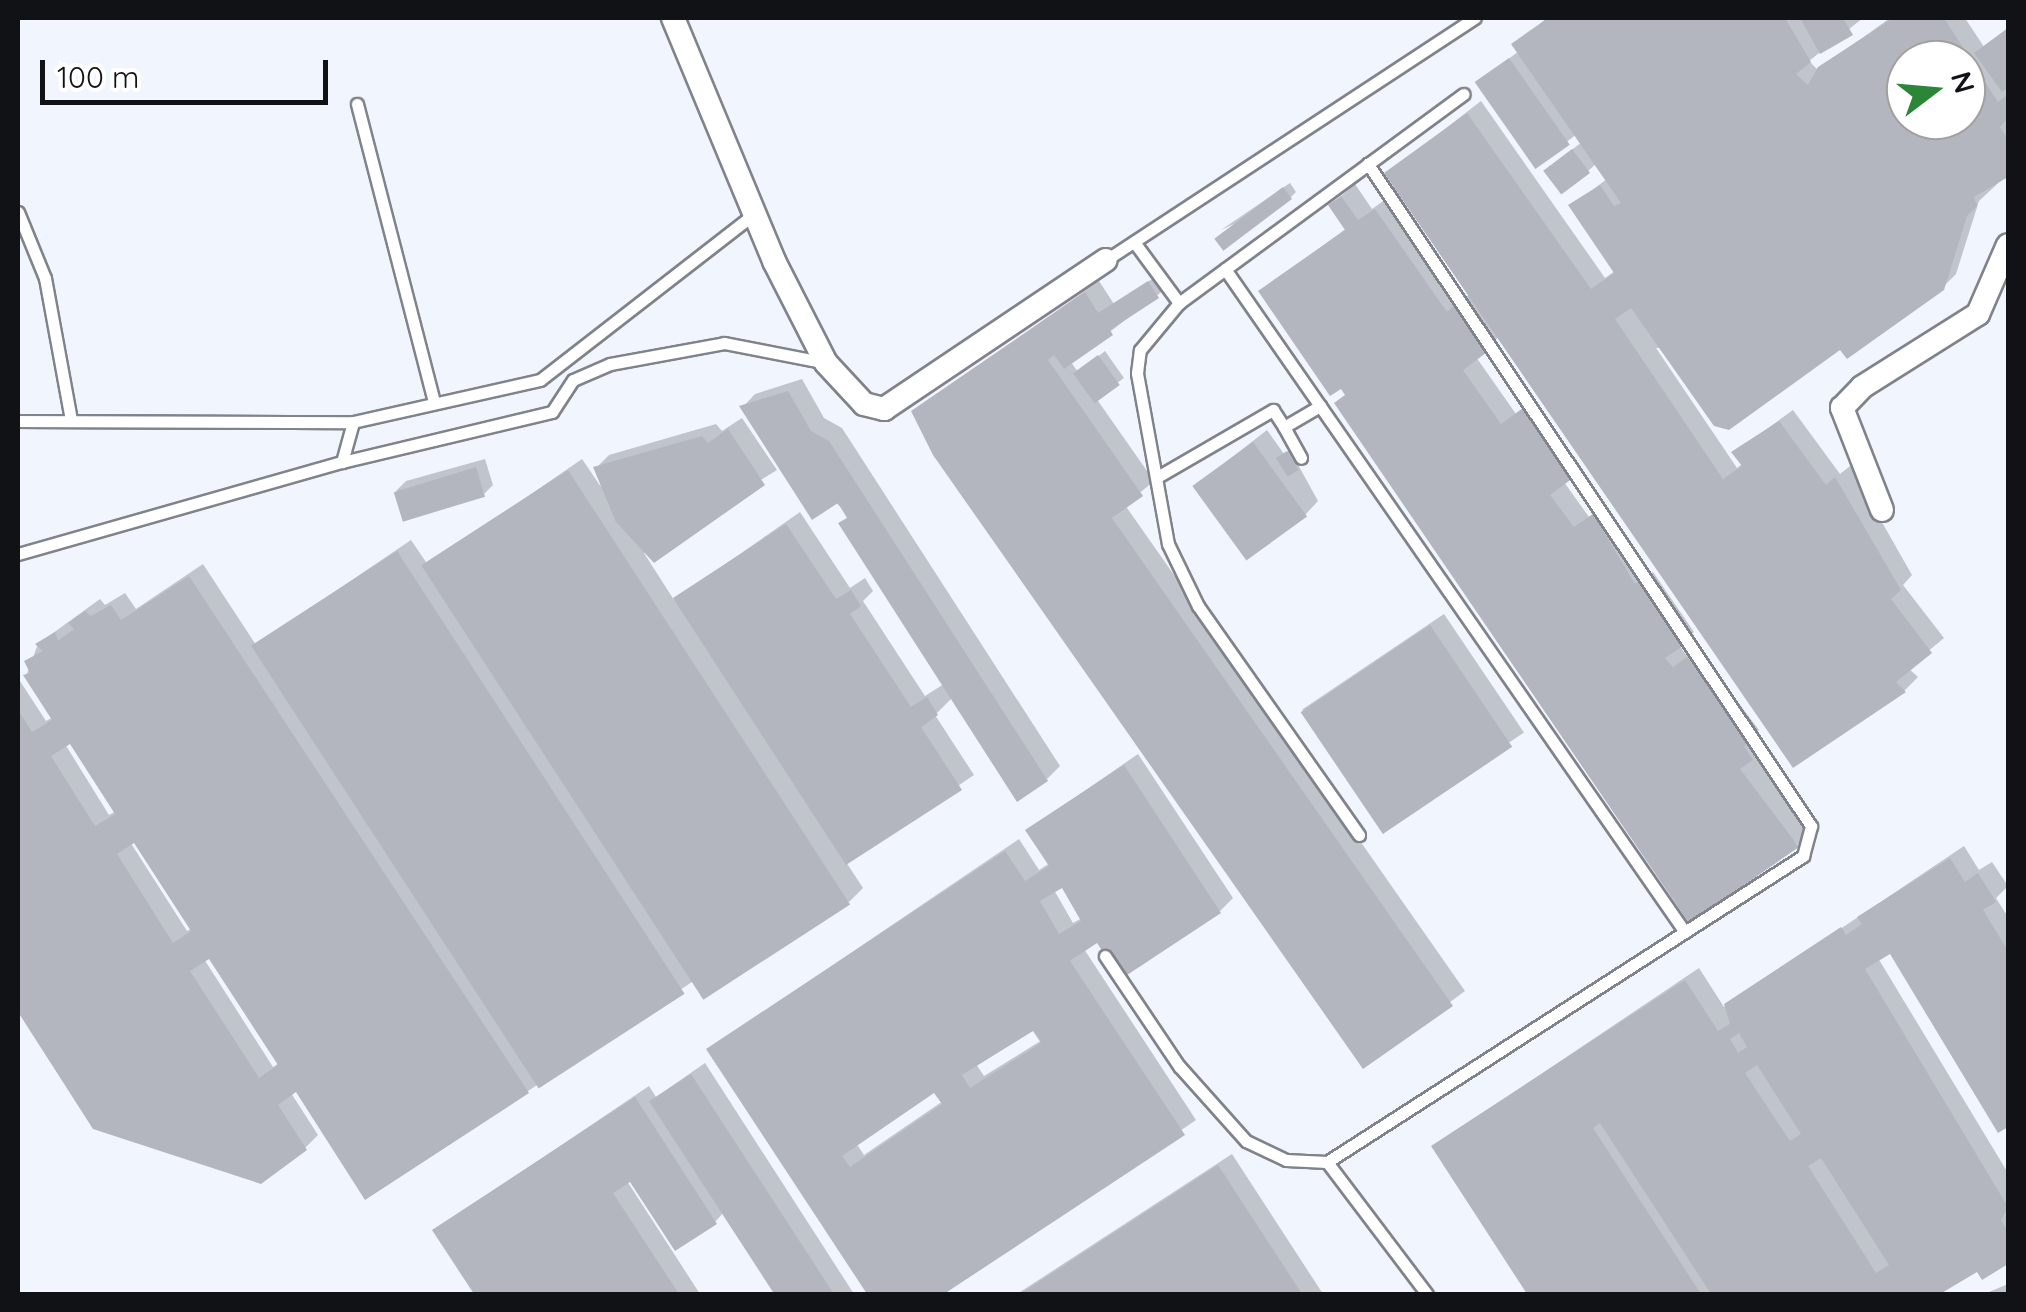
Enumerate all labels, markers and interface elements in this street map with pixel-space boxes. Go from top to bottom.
scale bar [45,40,332,102]
north arrow [1886,40,1986,140]
text: 100 m [57,58,139,96]
text: N [1944,67,1983,97]

